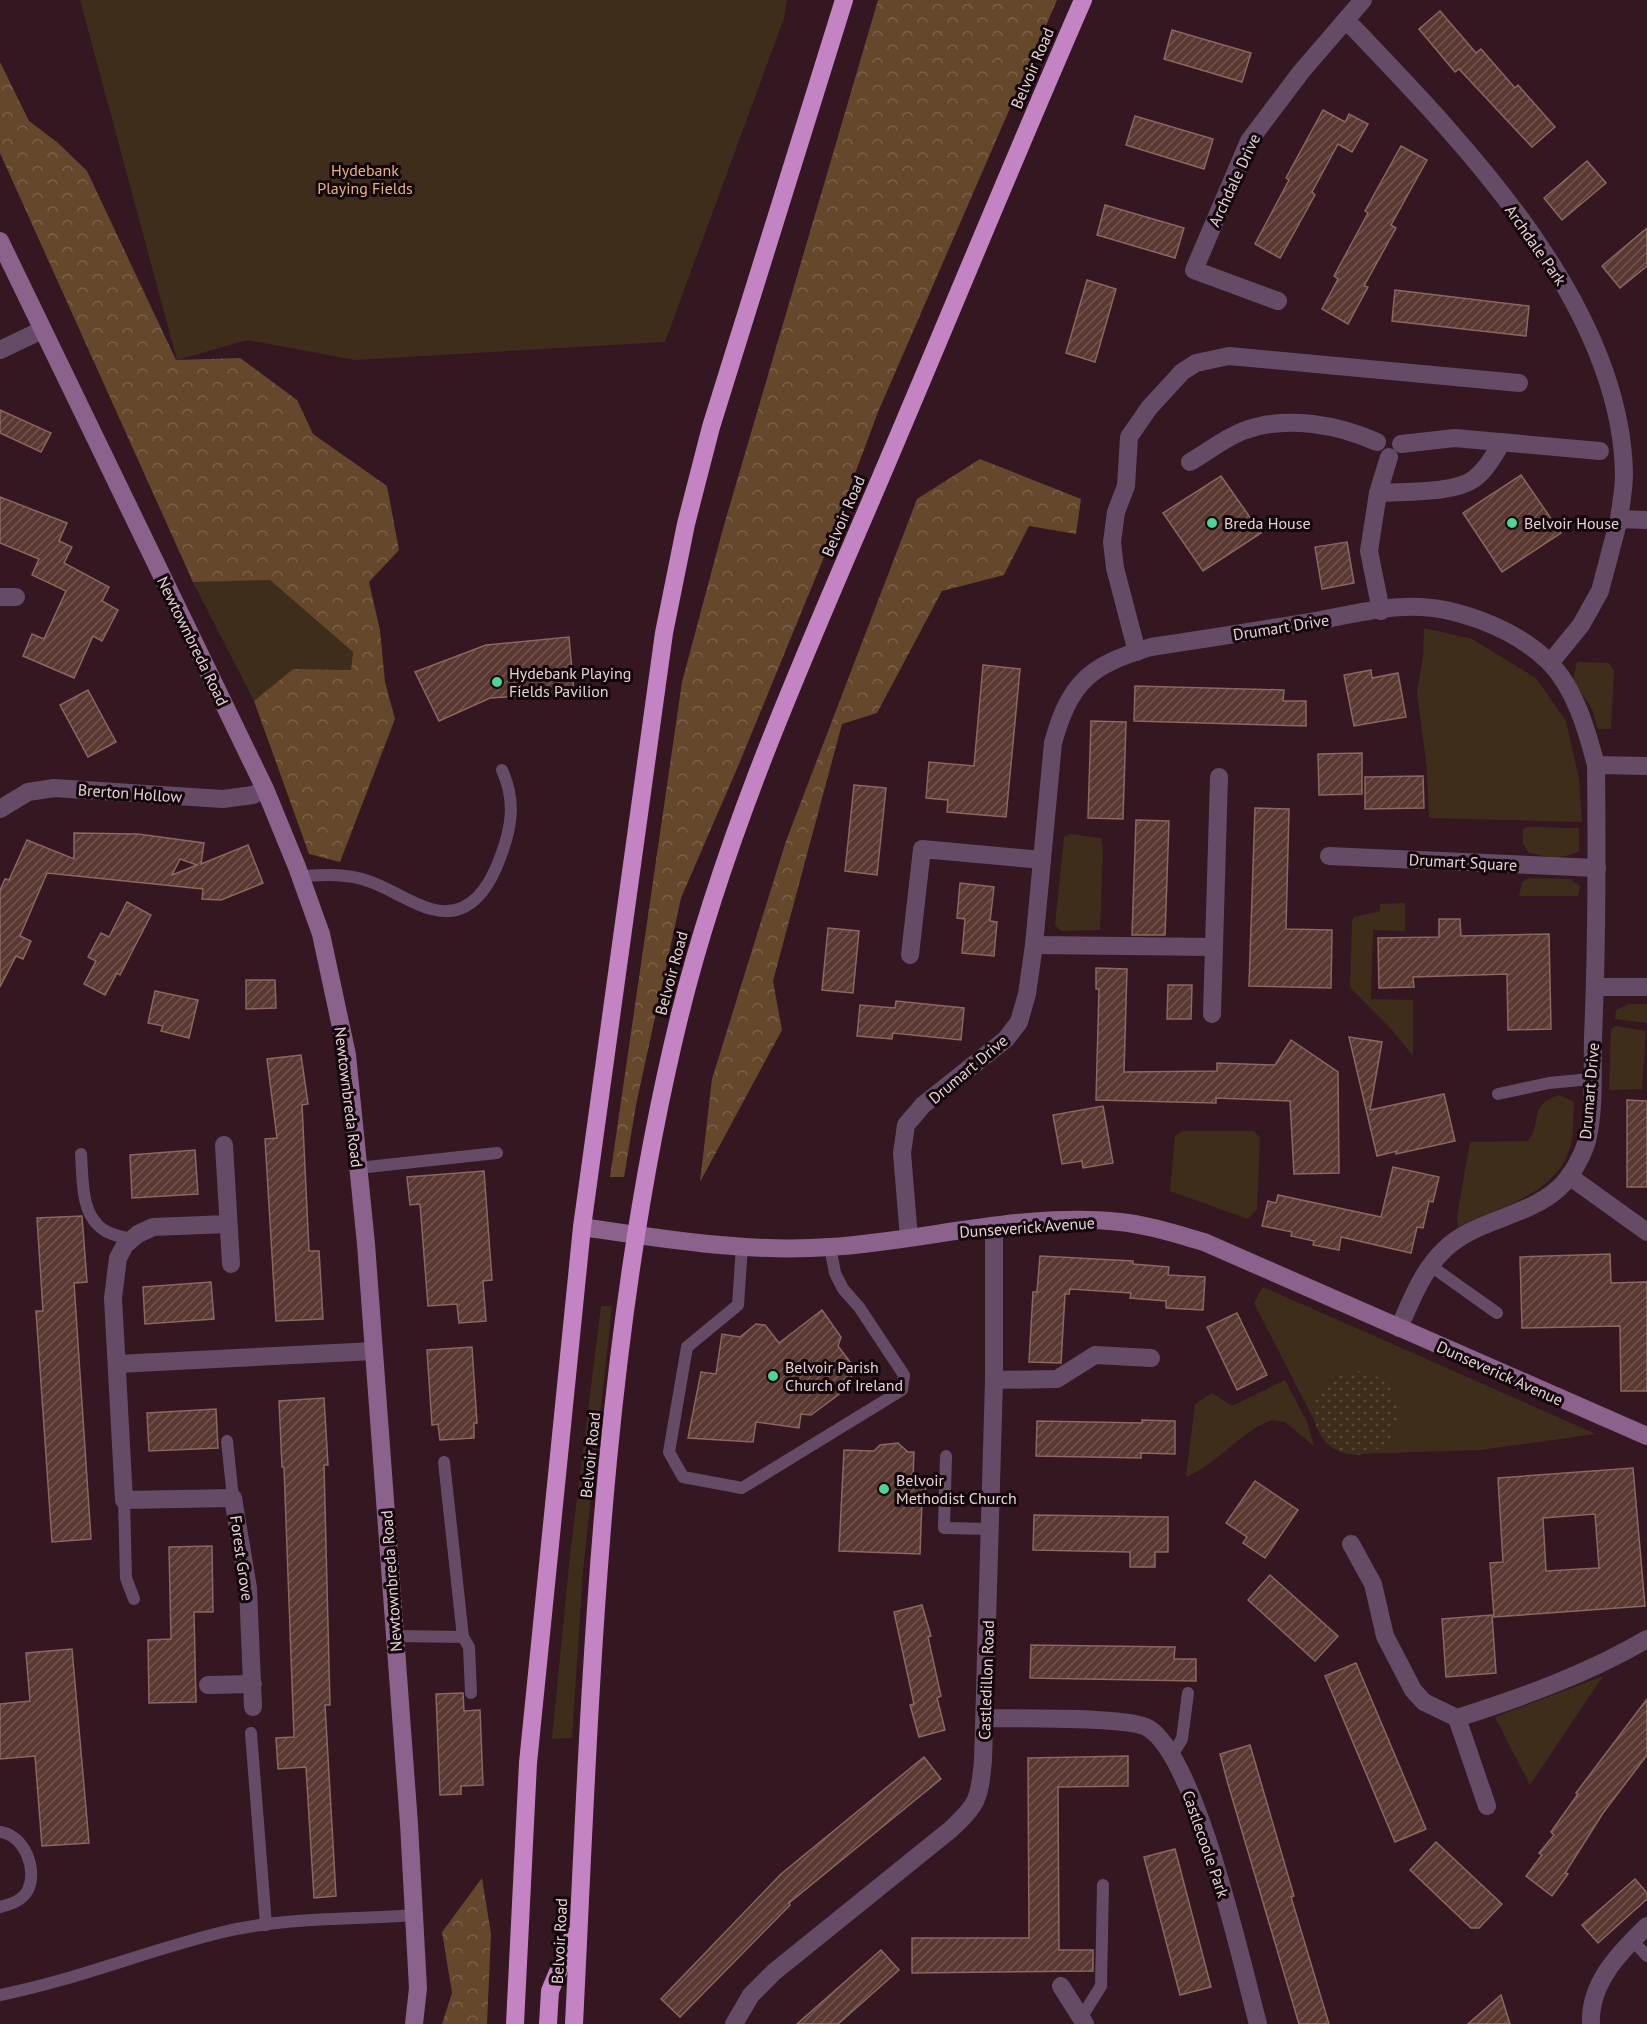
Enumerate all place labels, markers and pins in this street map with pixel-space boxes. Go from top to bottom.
place label: Breda House [1224,513,1311,533]
place label: Belvoir House [1524,513,1619,533]
marker: Breda House [1205,516,1219,530]
marker: Belvoir House [1505,516,1519,530]
place label: Hydebank Playing Fields Pavilion [509,663,631,701]
marker: Hydebank Playing Fields Pavilion [490,675,504,689]
place label: Belvoir Parish Church of Ireland [785,1357,903,1395]
marker: Belvoir Parish Church of Ireland [766,1369,780,1383]
place label: Belvoir Methodist Church [896,1470,1017,1508]
marker: Belvoir Methodist Church [877,1482,891,1496]

